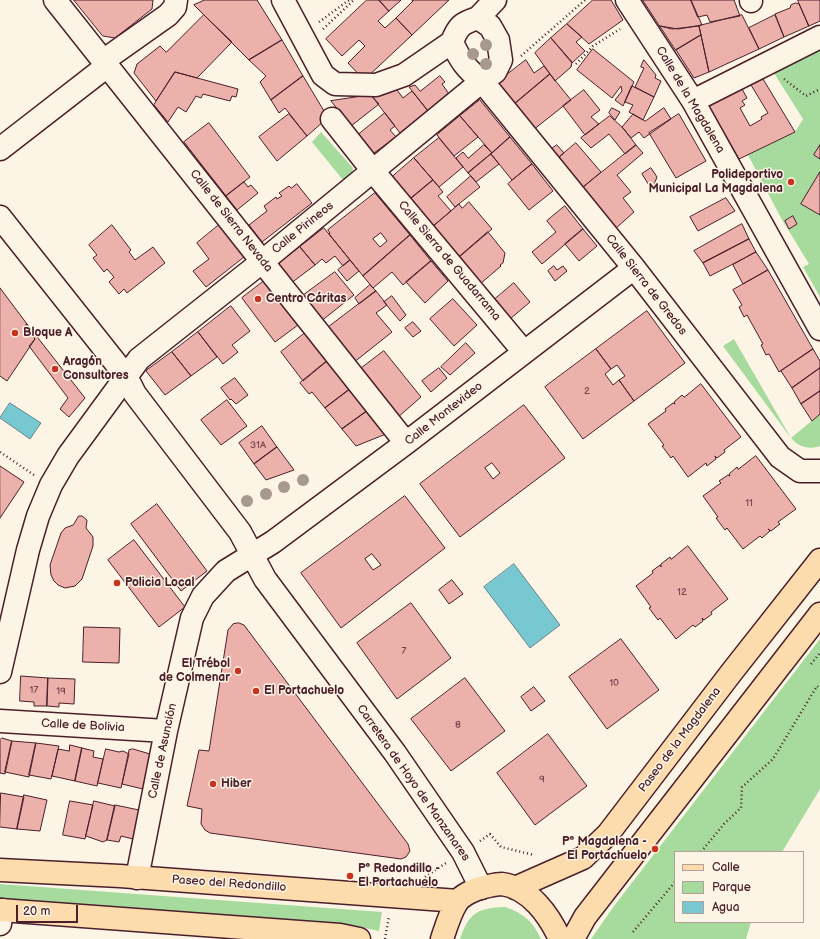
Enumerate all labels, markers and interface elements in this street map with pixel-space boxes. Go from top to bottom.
street label: Calle de la Magdalena [652,44,728,156]
street label: Calle de Sierra Nevada [187,167,275,275]
place label: Polideportivo Municipal La Magdalena [648,168,783,196]
marker: Polideportivo Municipal La Magdalena [786,177,796,187]
street label: Calle Sierra de Guadarrama [395,198,503,324]
street label: Calle Pirineos [269,199,337,257]
street label: Calle Sierra de Gredos [602,232,690,338]
place label: Centro Cáritas [266,292,346,306]
marker: Centro Cáritas [253,294,263,304]
place label: Bloque A [23,326,72,340]
marker: Bloque A [10,328,20,338]
place label: Aragón Consultores [63,355,129,383]
marker: Aragón Consultores [50,364,60,374]
street label: Calle Montevideo [402,379,486,449]
house number: 2 [584,385,590,397]
house number: 31A [250,439,266,451]
house number: 11 [745,497,753,509]
place label: Policia Local [125,576,194,590]
marker: Policia Local [112,578,122,588]
house number: 12 [677,586,687,598]
house number: 7 [402,645,406,657]
place label: El Trébol de Colmenar [159,657,230,685]
marker: El Trébol de Colmenar [233,666,243,676]
house number: 10 [609,677,619,689]
house number: 17 [30,684,38,696]
place label: El Portachuelo [264,684,344,698]
house number: 19 [56,685,66,697]
street label: Paseo de la Magdalena [636,685,724,795]
marker: El Portachuelo [251,686,261,696]
street label: Calle de Asunción [146,702,180,800]
street label: Carretera de Hoyo de Manzanares [353,702,473,864]
street label: Calle de Bolivia [41,717,125,735]
house number: 8 [455,719,461,731]
house number: 9 [539,773,545,785]
place label: Hiber [221,777,252,791]
marker: Hiber [208,779,218,789]
place label: Pº Magdalena - El Portachuelo [562,835,647,863]
marker: Pº Magdalena - El Portachuelo [650,844,660,854]
legend [674,851,804,923]
text: Calle [712,860,740,875]
place label: Pº Redondillo - El Portachuelo [358,862,440,890]
marker: Pº Redondillo - El Portachuelo [345,871,355,881]
street label: Paseo del Redondillo [171,873,287,895]
text: Parque [712,880,751,895]
scale bar [18,897,80,923]
text: Agua [712,900,740,915]
text: 20 m [23,904,50,919]

